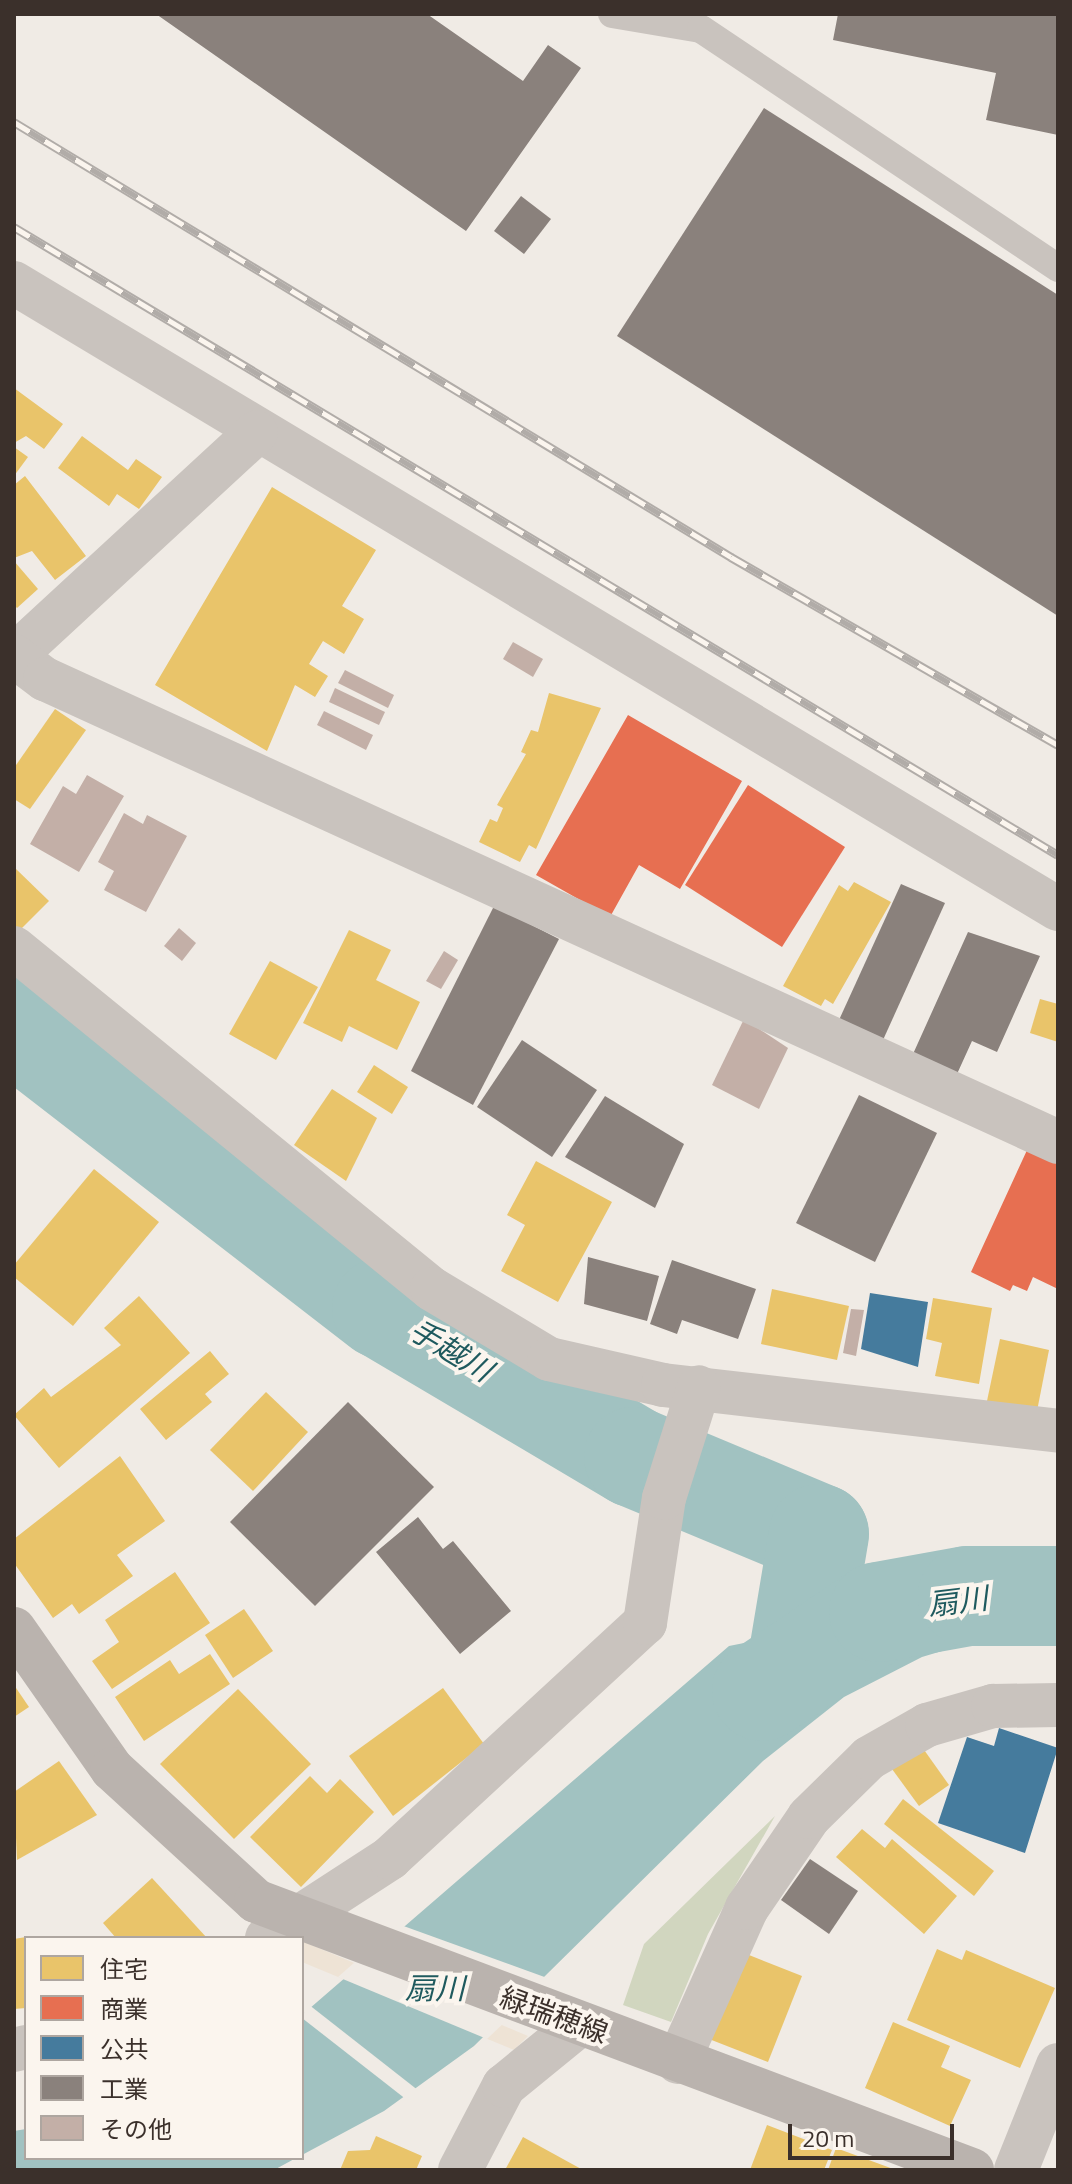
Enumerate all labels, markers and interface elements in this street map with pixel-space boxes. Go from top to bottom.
water label: 手越川 [403,1311,499,1389]
water label: 扇川 [926,1579,990,1623]
legend [24,1936,304,2160]
text: 住宅 [100,1951,148,1987]
water label: 扇川 [405,1970,465,2006]
street label: 緑瑞穂線 [496,1980,612,2050]
text: 商業 [100,1991,148,2027]
text: 公共 [100,2031,148,2067]
text: 工業 [100,2071,148,2107]
scale bar [792,2108,958,2158]
text: その他 [100,2111,172,2147]
text: 20 m [802,2120,854,2156]

